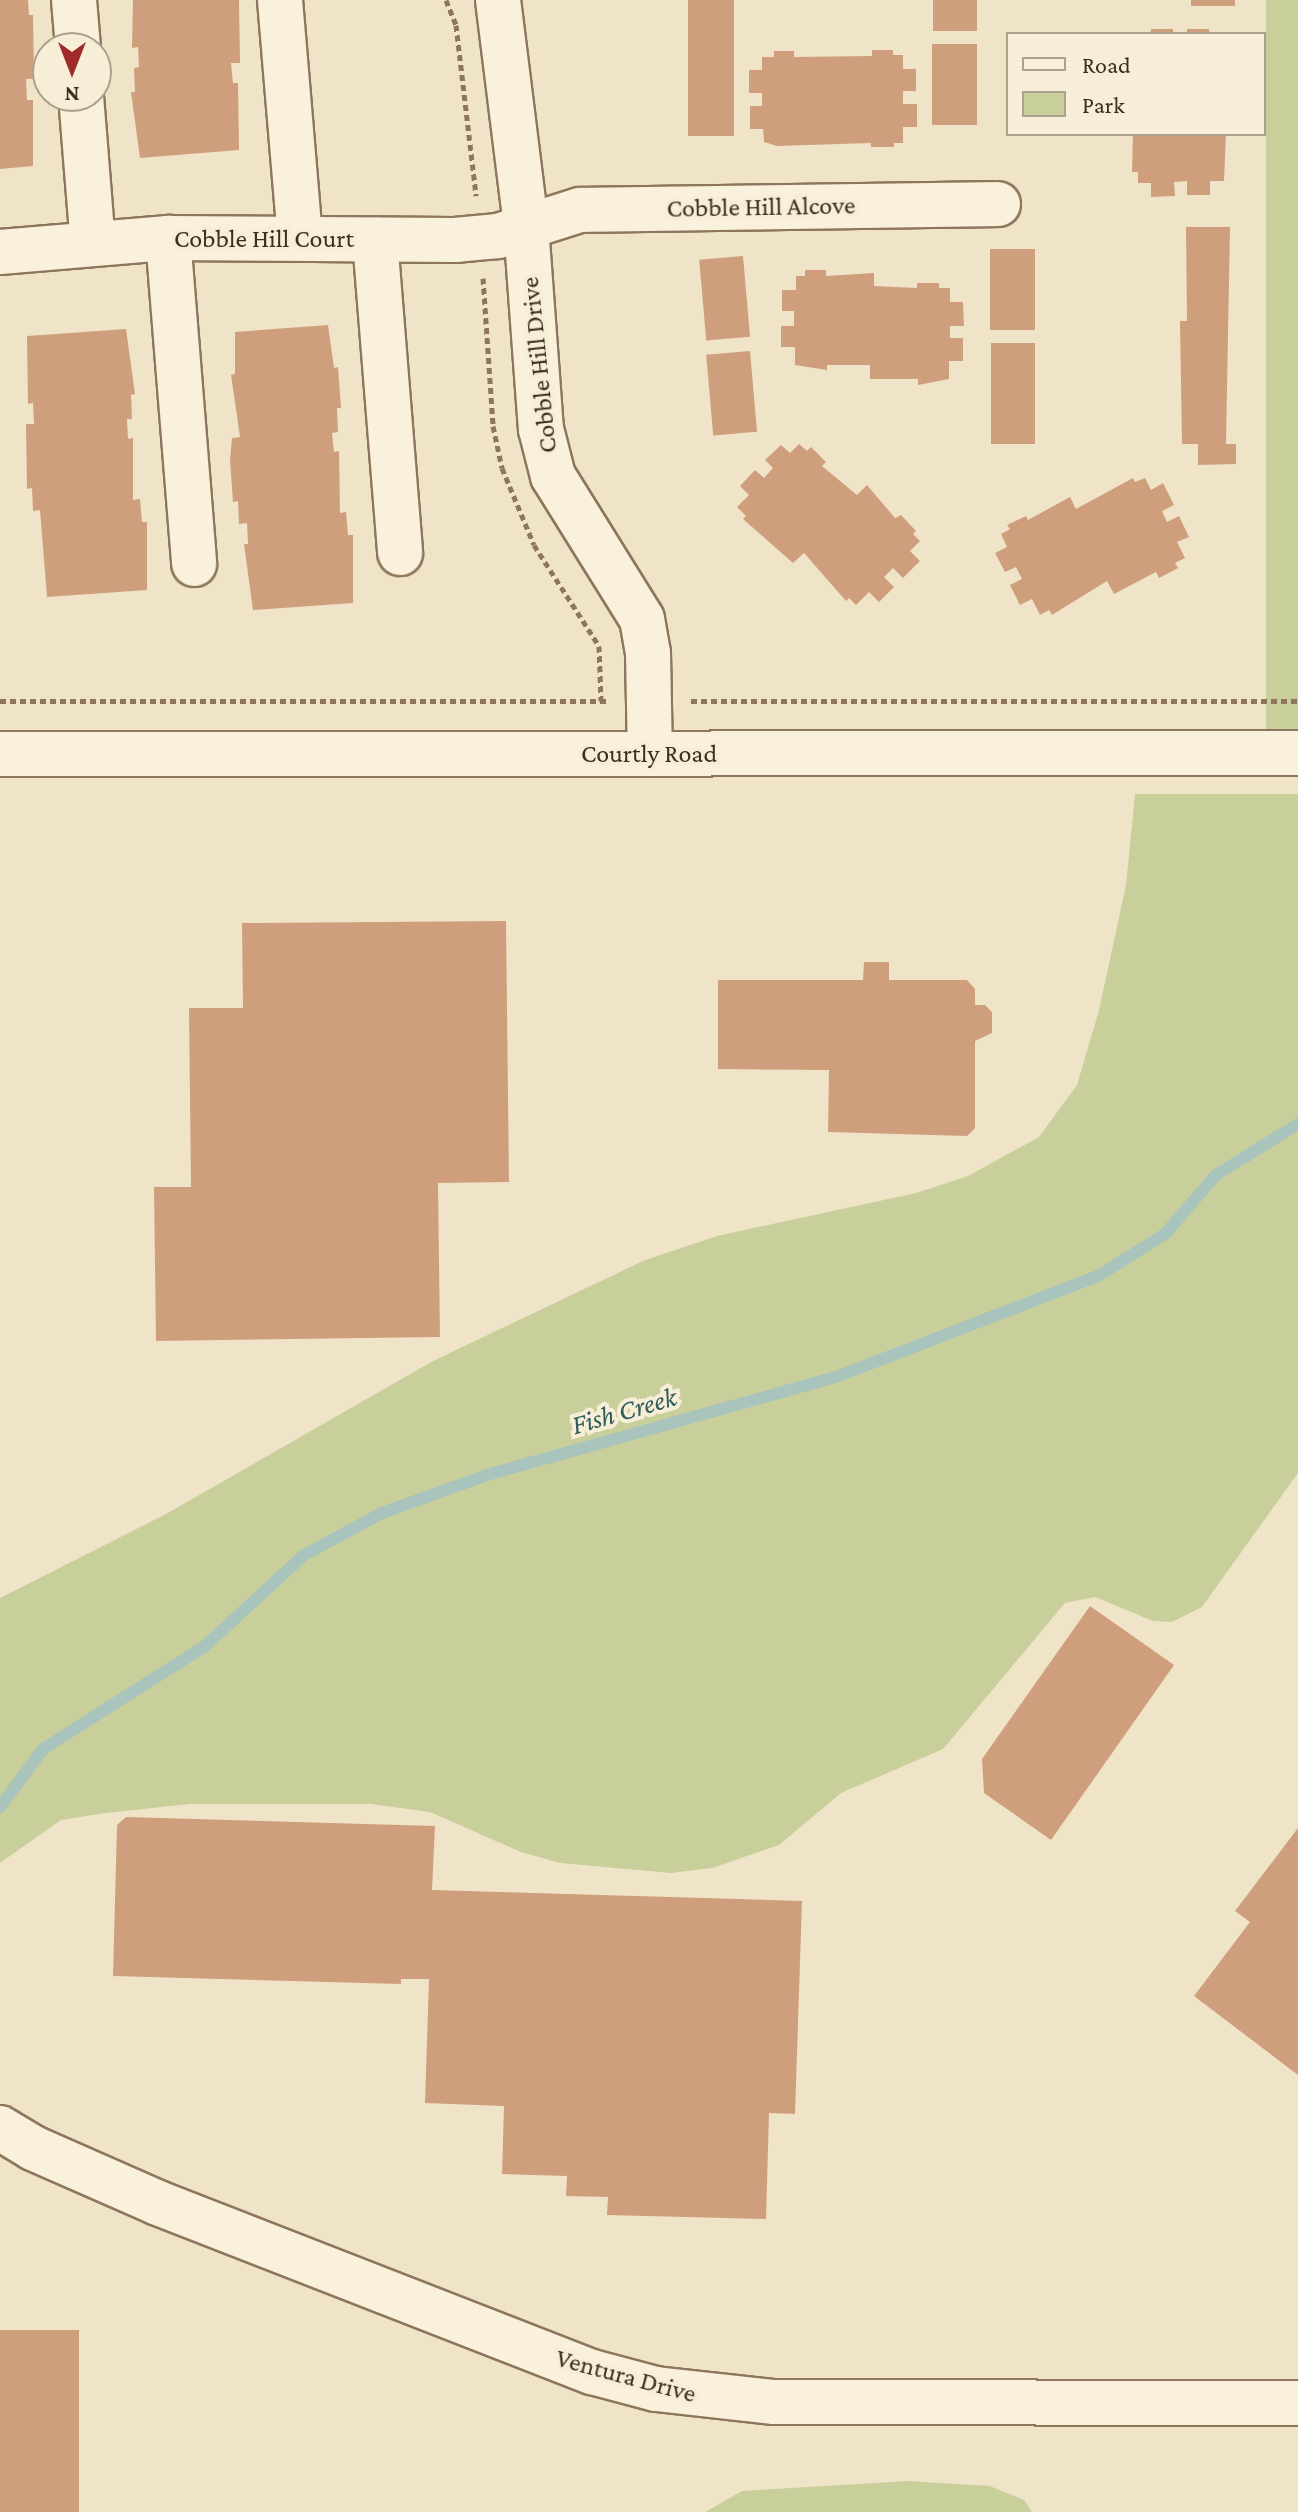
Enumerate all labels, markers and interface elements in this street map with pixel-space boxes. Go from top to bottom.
north arrow [32,32,112,112]
legend [1006,32,1266,136]
text: Road [1082,51,1131,78]
text: N [65,82,80,107]
text: Park [1082,91,1125,118]
street label: Cobble Hill Alcove [666,190,856,224]
street label: Cobble Hill Court [174,223,354,255]
street label: Cobble Hill Drive [514,275,564,455]
street label: Courtly Road [581,738,717,770]
water label: Fish Creek [568,1380,680,1442]
street label: Ventura Drive [553,2342,699,2410]

